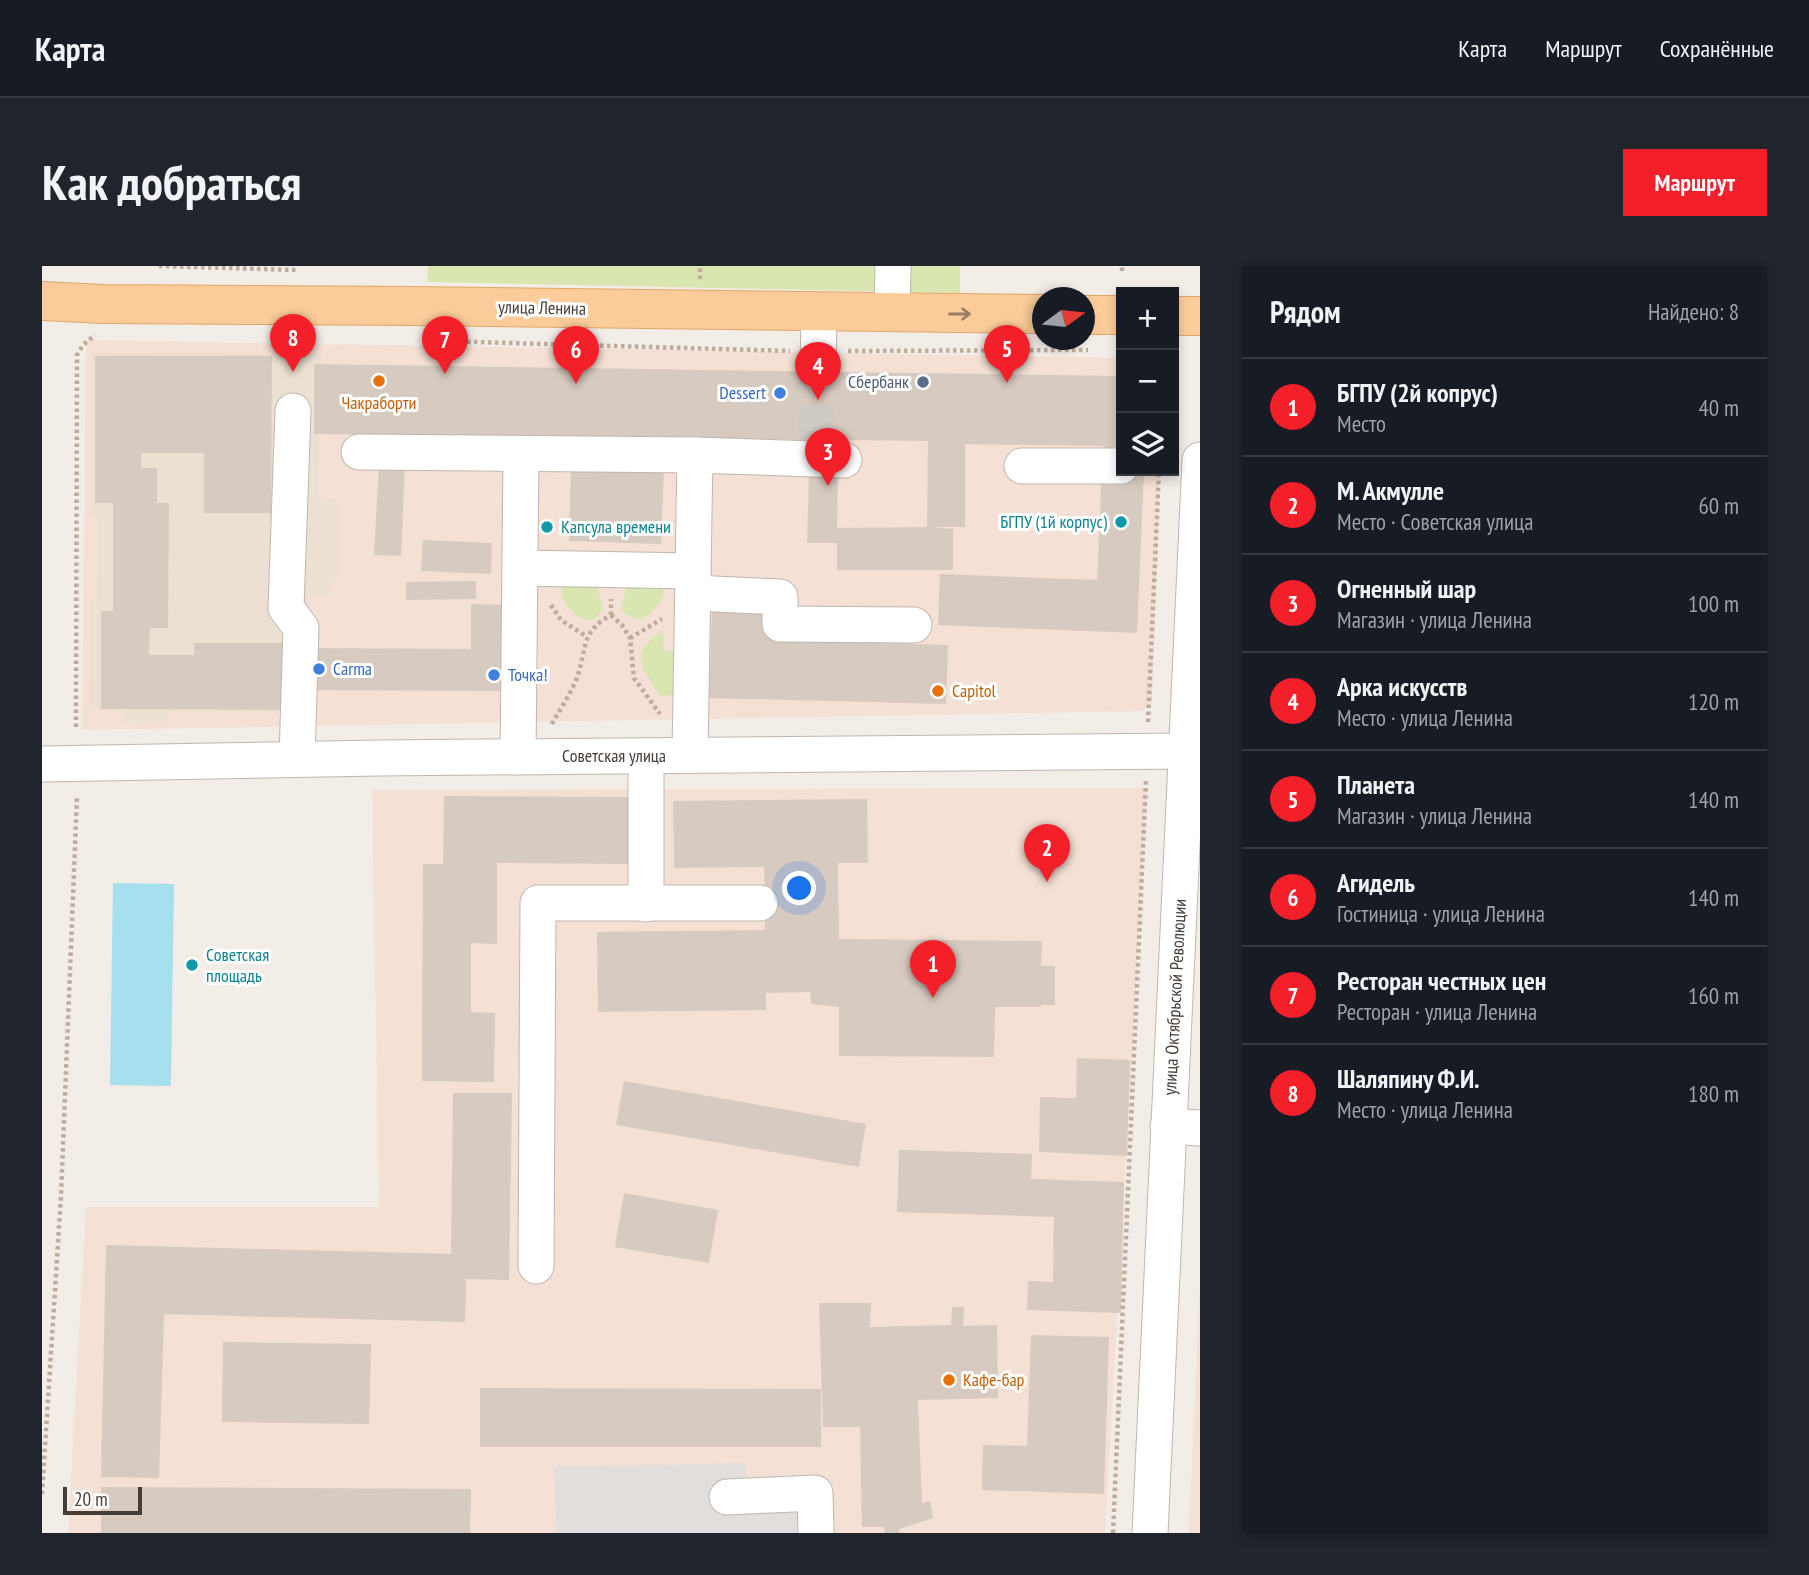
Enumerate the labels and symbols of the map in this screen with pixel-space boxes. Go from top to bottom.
north arrow [1032,287,1095,350]
street label: улица Ленина [498,295,586,320]
one-way arrow [948,307,971,320]
pin: 8 [270,314,316,372]
pin: 7 [422,316,468,374]
pin: 5 [984,325,1030,383]
pin: 6 [553,326,599,384]
pin: 4 [795,342,841,400]
place label: Сбербанк [848,370,909,393]
marker: Чакраборти [371,373,387,389]
marker: Сбербанк [915,374,931,390]
place label: Dessert [719,381,766,404]
marker: Dessert [772,385,788,401]
place label: Чакраборти [342,391,416,414]
pin: 3 [805,428,851,486]
place label: БГПУ (1й корпус) [1000,510,1108,533]
marker: БГПУ (1й корпус) [1113,514,1129,530]
place label: Капсула времени [561,515,671,538]
marker: Капсула времени [539,519,555,535]
place label: Carma [333,657,372,680]
marker: Carma [311,661,327,677]
place label: Точка! [508,663,548,686]
marker: Точка! [486,667,502,683]
place label: Capitol [952,679,997,702]
marker: Capitol [930,683,946,699]
street label: Советская улица [562,744,666,767]
pin: 2 [1024,824,1070,882]
your location [782,871,816,905]
street label: улица Октябрьской Революции [1158,898,1191,1096]
pin: 1 [910,940,956,998]
place label: Советская площадь [206,943,269,987]
marker: Советская площадь [184,957,200,973]
place label: Кафе-бар [963,1368,1025,1391]
marker: Кафе-бар [941,1372,957,1388]
scale bar [63,1484,142,1516]

